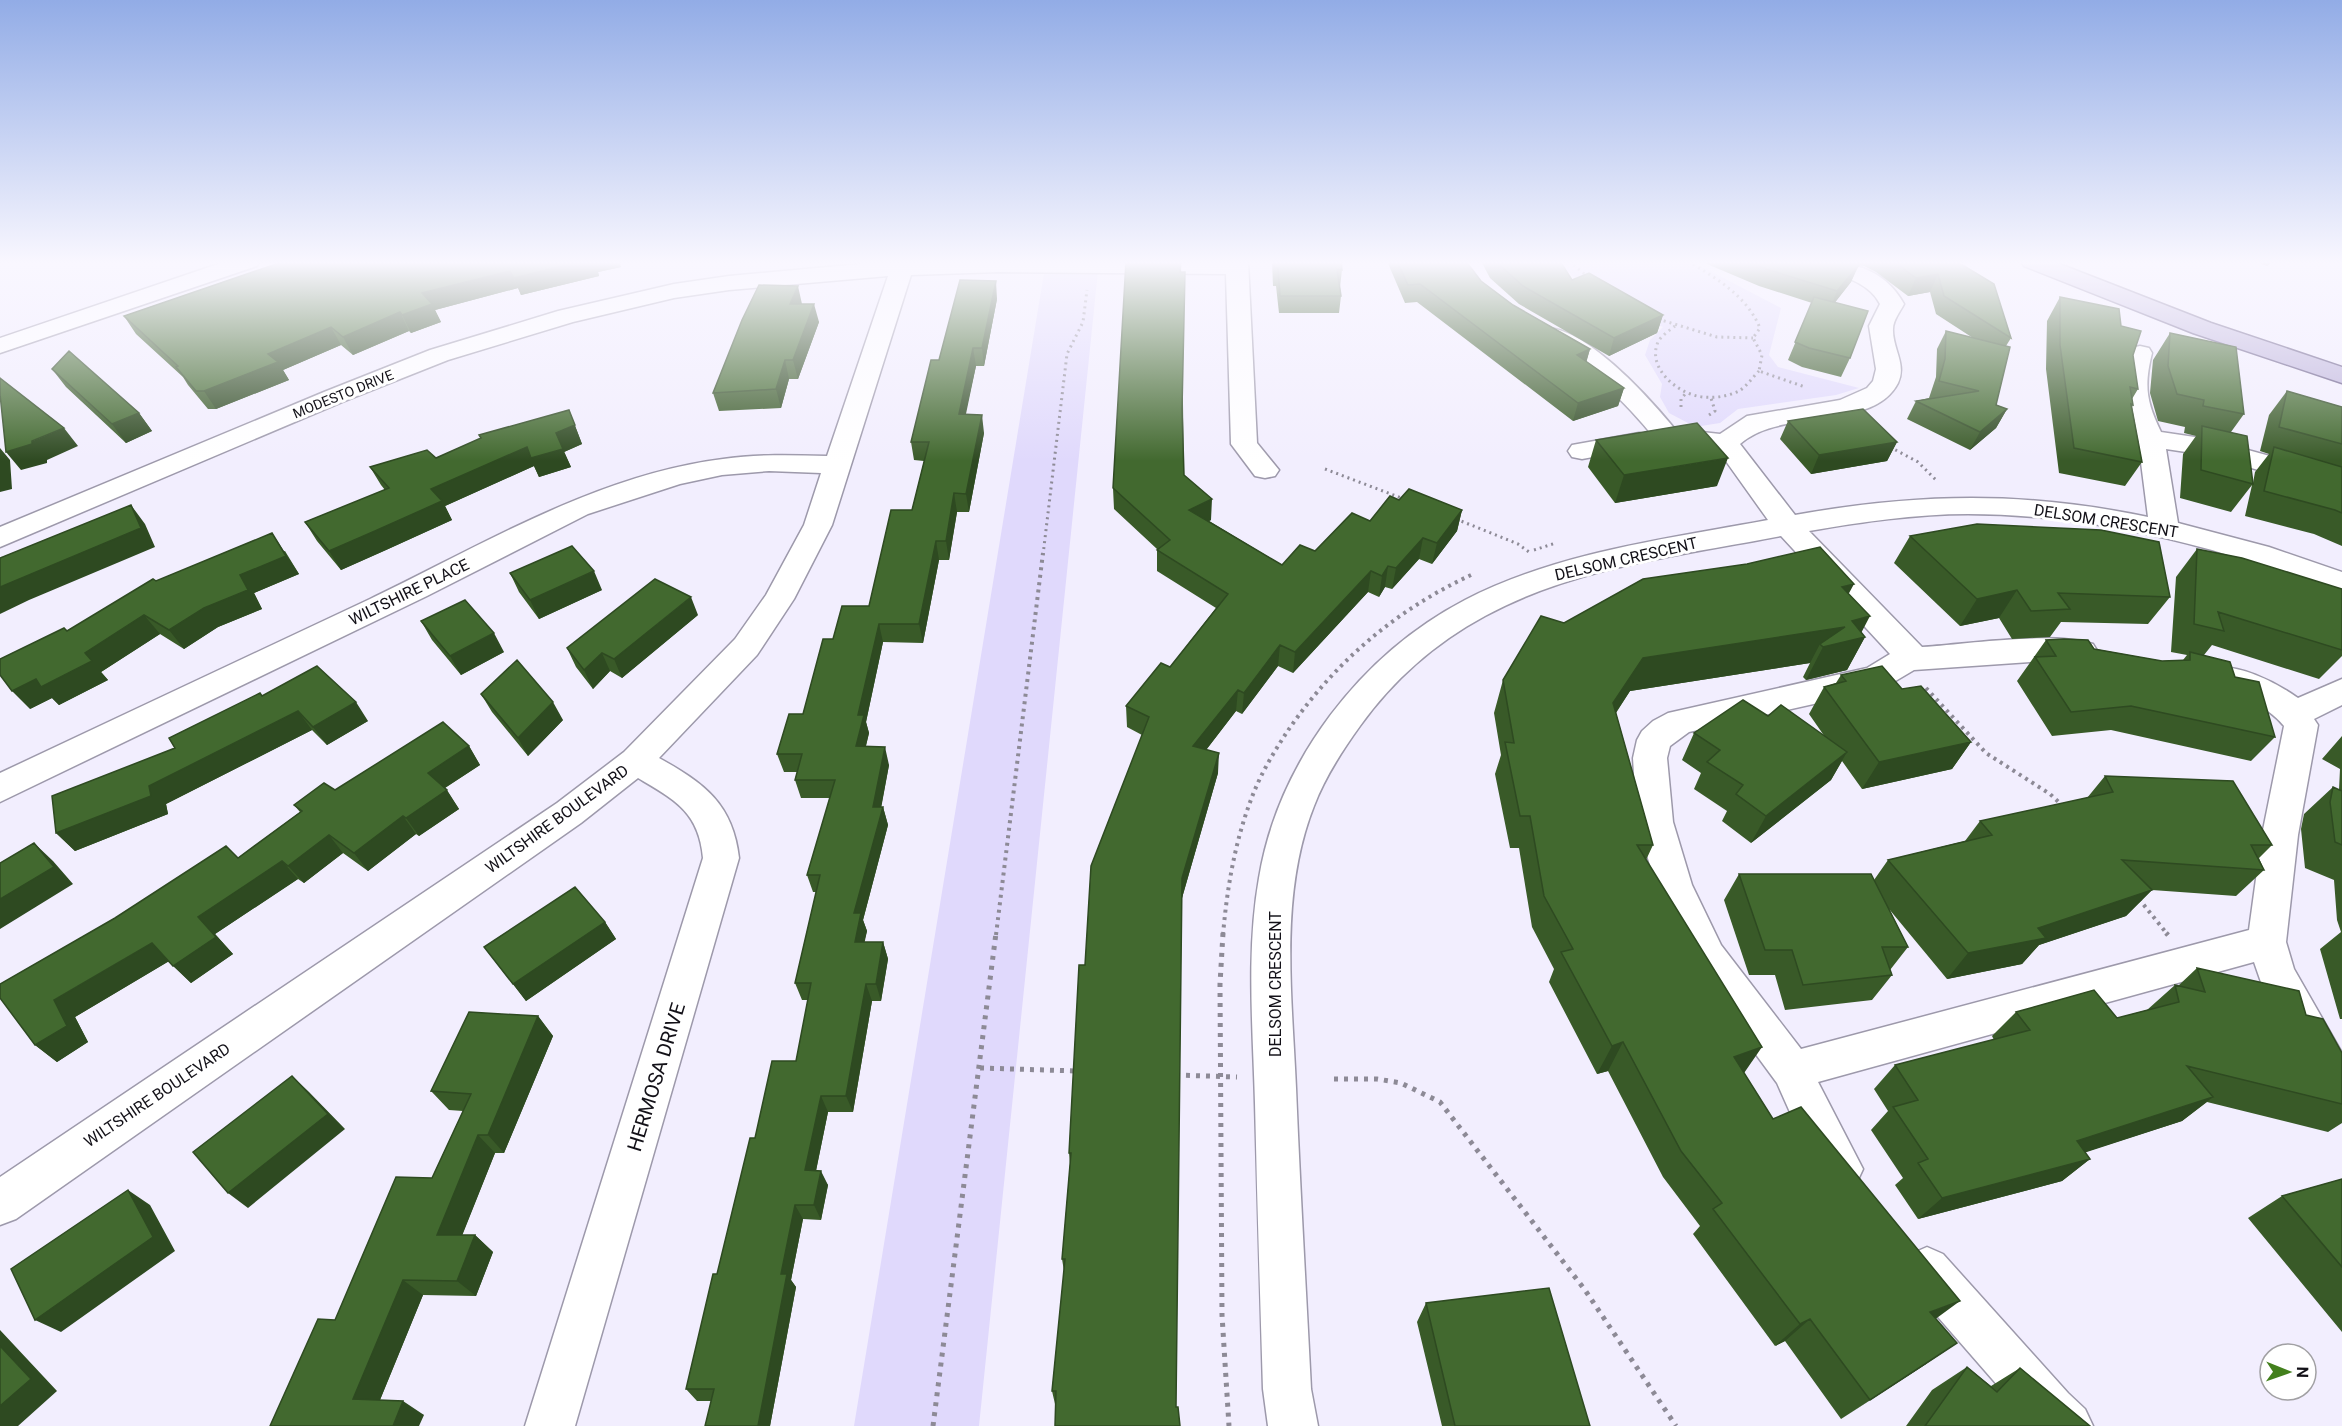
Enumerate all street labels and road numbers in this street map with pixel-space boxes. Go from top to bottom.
street label: MODESTO DRIVE [290,367,396,421]
street label: DELSOM CRESCENT [2033,500,2180,542]
street label: DELSOM CRESCENT [1553,533,1700,585]
street label: WILTSHIRE PLACE [346,555,472,629]
street label: WILTSHIRE BOULEVARD [482,761,632,877]
street label: DELSOM CRESCENT [1266,911,1285,1057]
street label: HERMOSA DRIVE [622,1000,690,1154]
street label: WILTSHIRE BOULEVARD [80,1039,234,1151]

